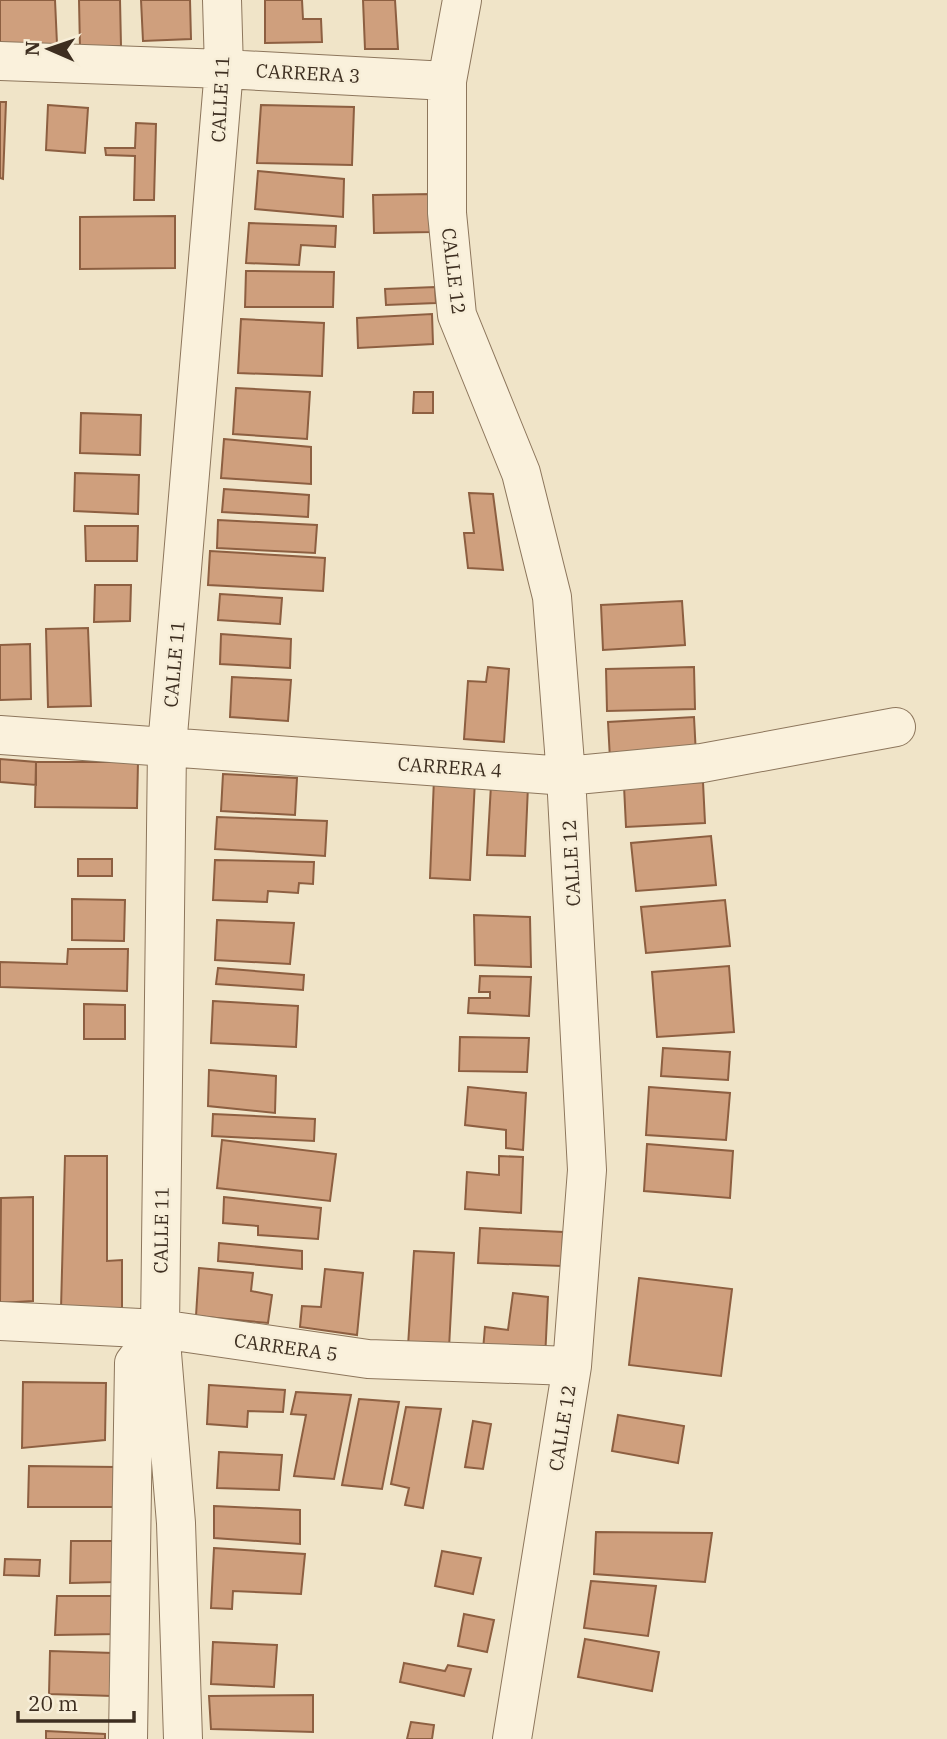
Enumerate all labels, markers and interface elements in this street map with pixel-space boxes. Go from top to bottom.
north arrow [14,14,84,84]
text: N [20,40,44,56]
street label: CALLE 11 [206,55,234,143]
street label: CARRERA 3 [255,58,361,88]
street label: CALLE 12 [437,226,471,316]
street label: CALLE 11 [158,620,190,708]
street label: CARRERA 4 [397,751,503,783]
street label: CALLE 12 [557,819,585,907]
street label: CALLE 11 [148,1186,174,1274]
street label: CARRERA 5 [233,1328,339,1366]
street label: CALLE 12 [543,1383,581,1473]
scale bar [18,1680,133,1724]
text: 20 m [28,1689,78,1717]

